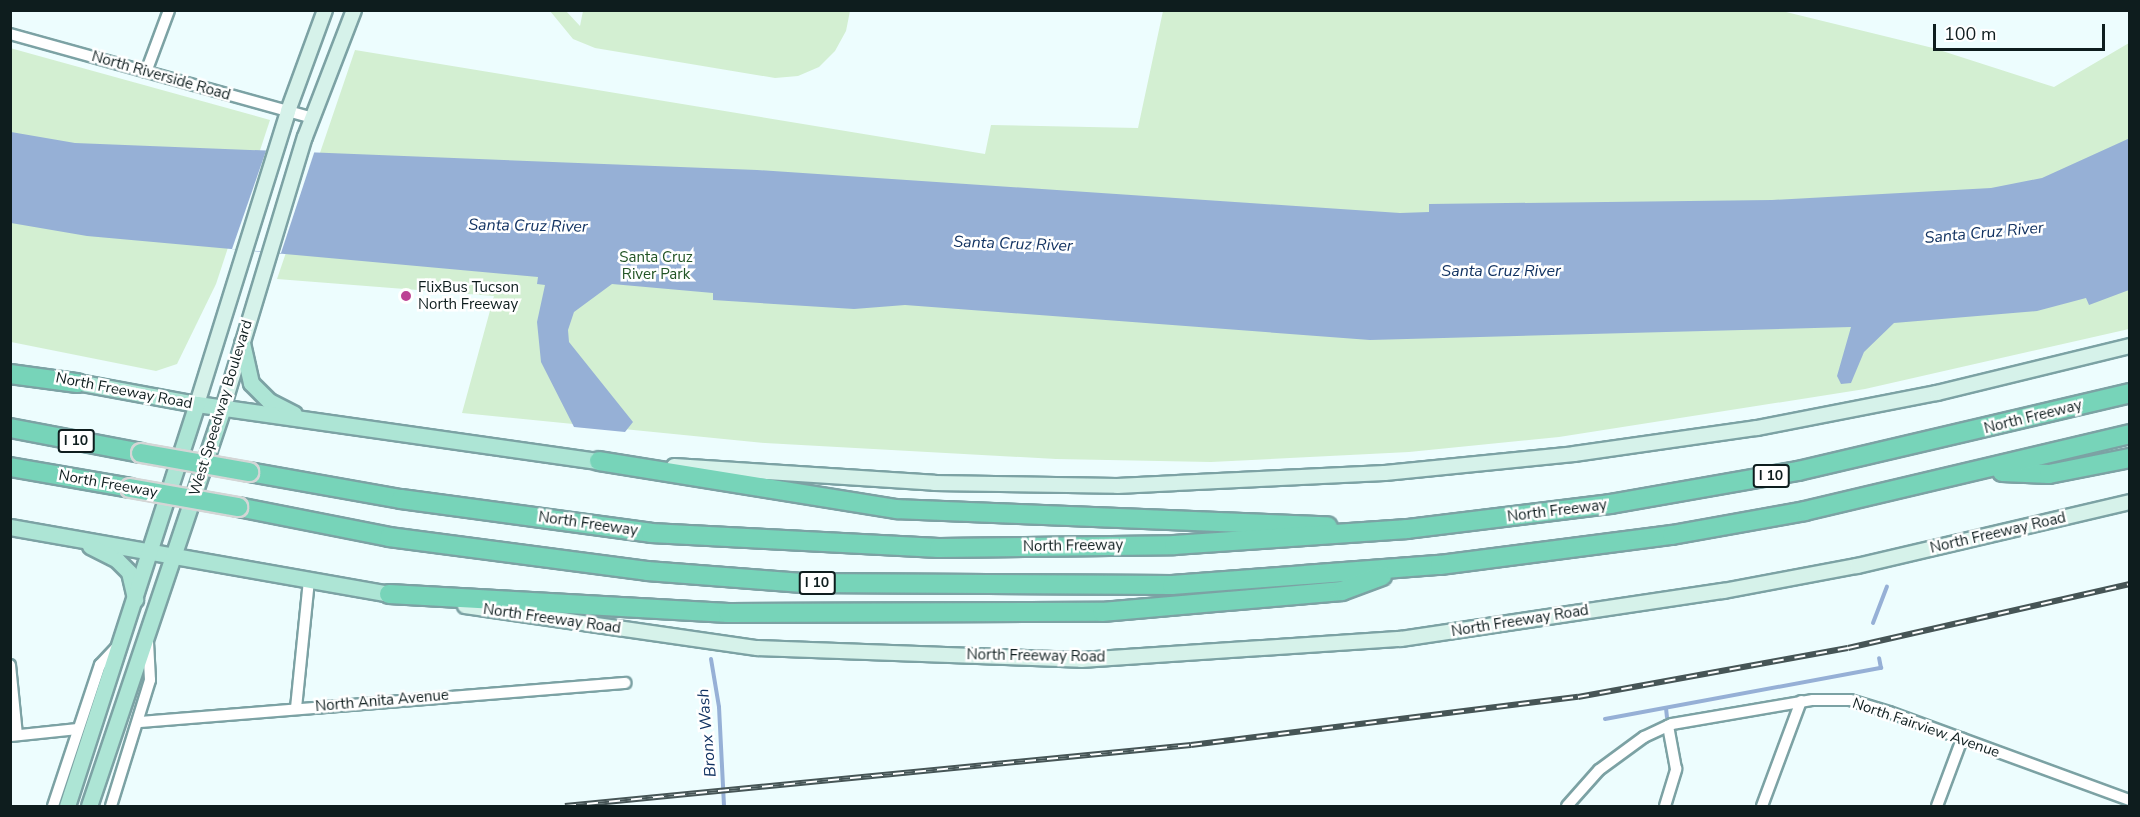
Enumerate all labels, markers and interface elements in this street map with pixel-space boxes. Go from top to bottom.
scale bar [1936,12,2108,50]
text: 100 m [1944,22,1996,46]
street label: North Riverside Road [90,48,232,104]
water label: Santa Cruz River [468,215,588,237]
water label: Santa Cruz River [1924,218,2044,248]
water label: Santa Cruz River [953,232,1073,256]
park label: Santa Cruz River Park [619,248,693,283]
water label: Santa Cruz River [1441,261,1561,281]
place label: FlixBus Tucson North Freeway [418,278,519,313]
marker: FlixBus Tucson North Freeway [399,289,413,303]
street label: West Speedway Boulevard [186,318,256,498]
street label: North Freeway Road [54,369,194,413]
street label: North Freeway [1982,396,2084,438]
road number: I 10 [56,430,96,452]
road number: I 10 [1752,465,1790,487]
street label: North Freeway [57,466,159,502]
street label: North Freeway [1506,496,1608,526]
street label: North Freeway [537,508,639,540]
street label: North Freeway Road [1928,509,2068,557]
street label: North Freeway [1023,536,1123,556]
road number: I 10 [798,572,836,594]
street label: North Freeway Road [482,600,622,638]
street label: North Freeway Road [1450,601,1590,641]
street label: North Freeway Road [966,646,1106,666]
street label: North Anita Avenue [315,686,449,716]
water label: Bronx Wash [694,688,720,778]
street label: North Fairview Avenue [1850,694,2002,762]

